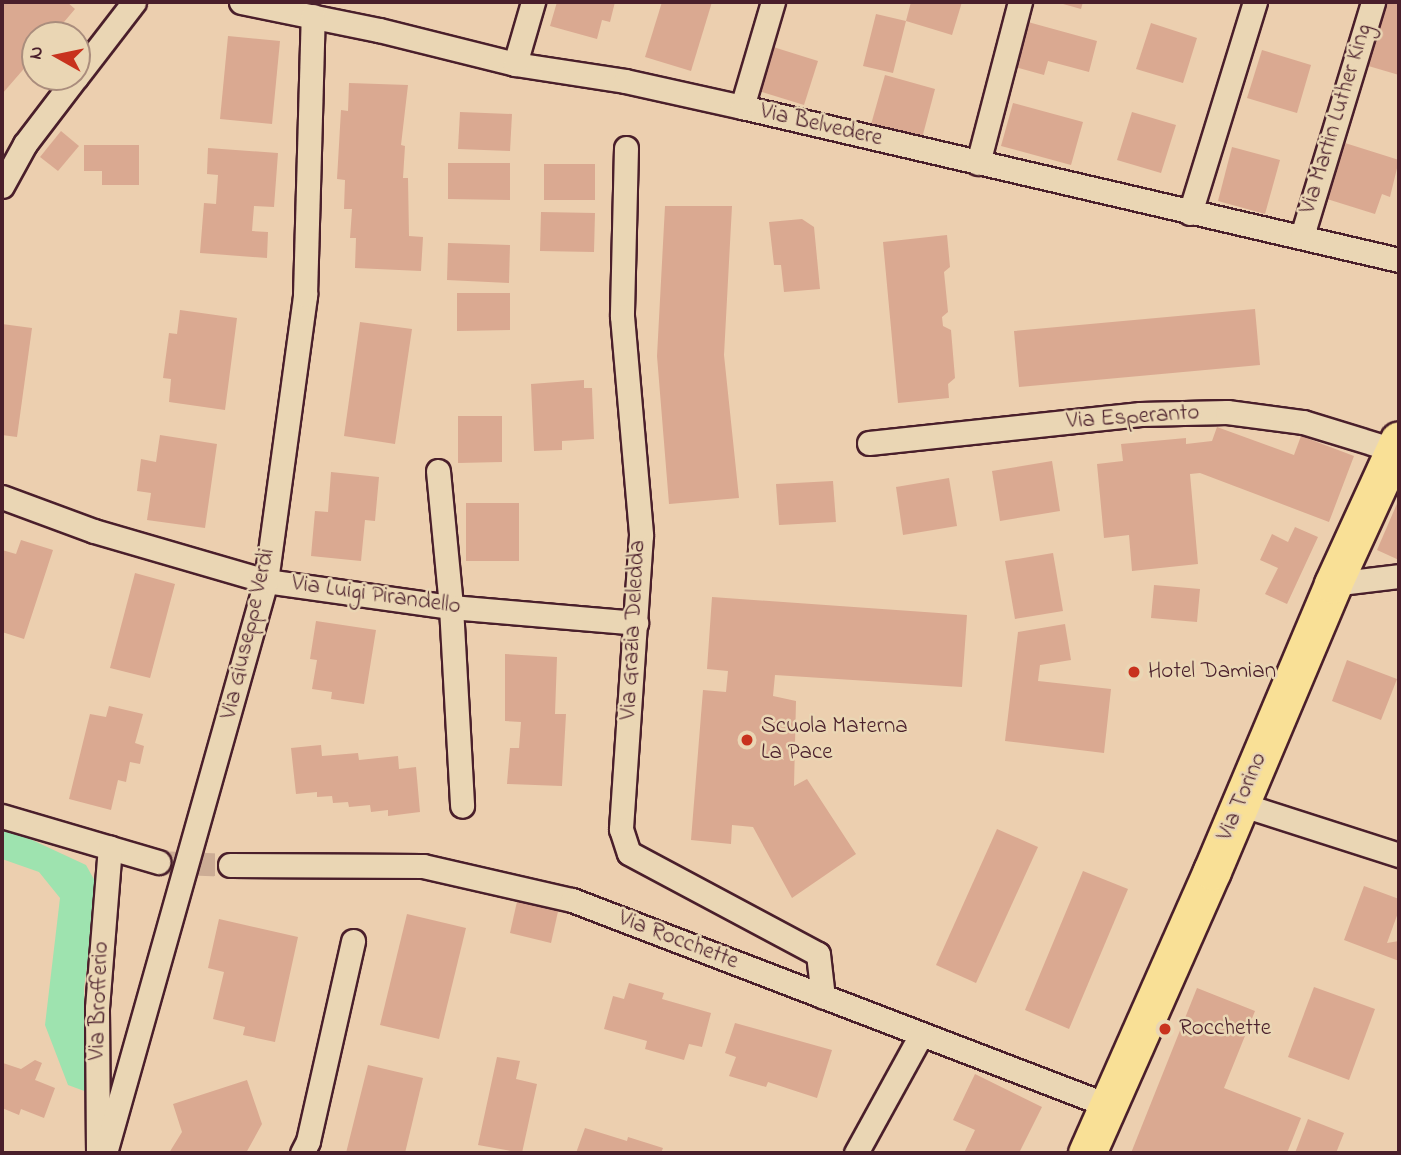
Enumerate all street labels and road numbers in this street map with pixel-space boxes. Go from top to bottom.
street label: Via Martin Luther King [1295,21,1379,217]
street label: Via Belvedere [757,99,885,153]
street label: Via Esperanto [1066,400,1200,436]
street label: Via Grazia Deledda [616,539,652,721]
street label: Via Giuseppe Verdi [216,546,282,722]
street label: Via Luigi Pirandello [290,570,462,622]
street label: Via Torino [1212,749,1274,845]
street label: Via Rocchette [614,905,742,977]
street label: Via Brofferio [84,941,116,1061]

